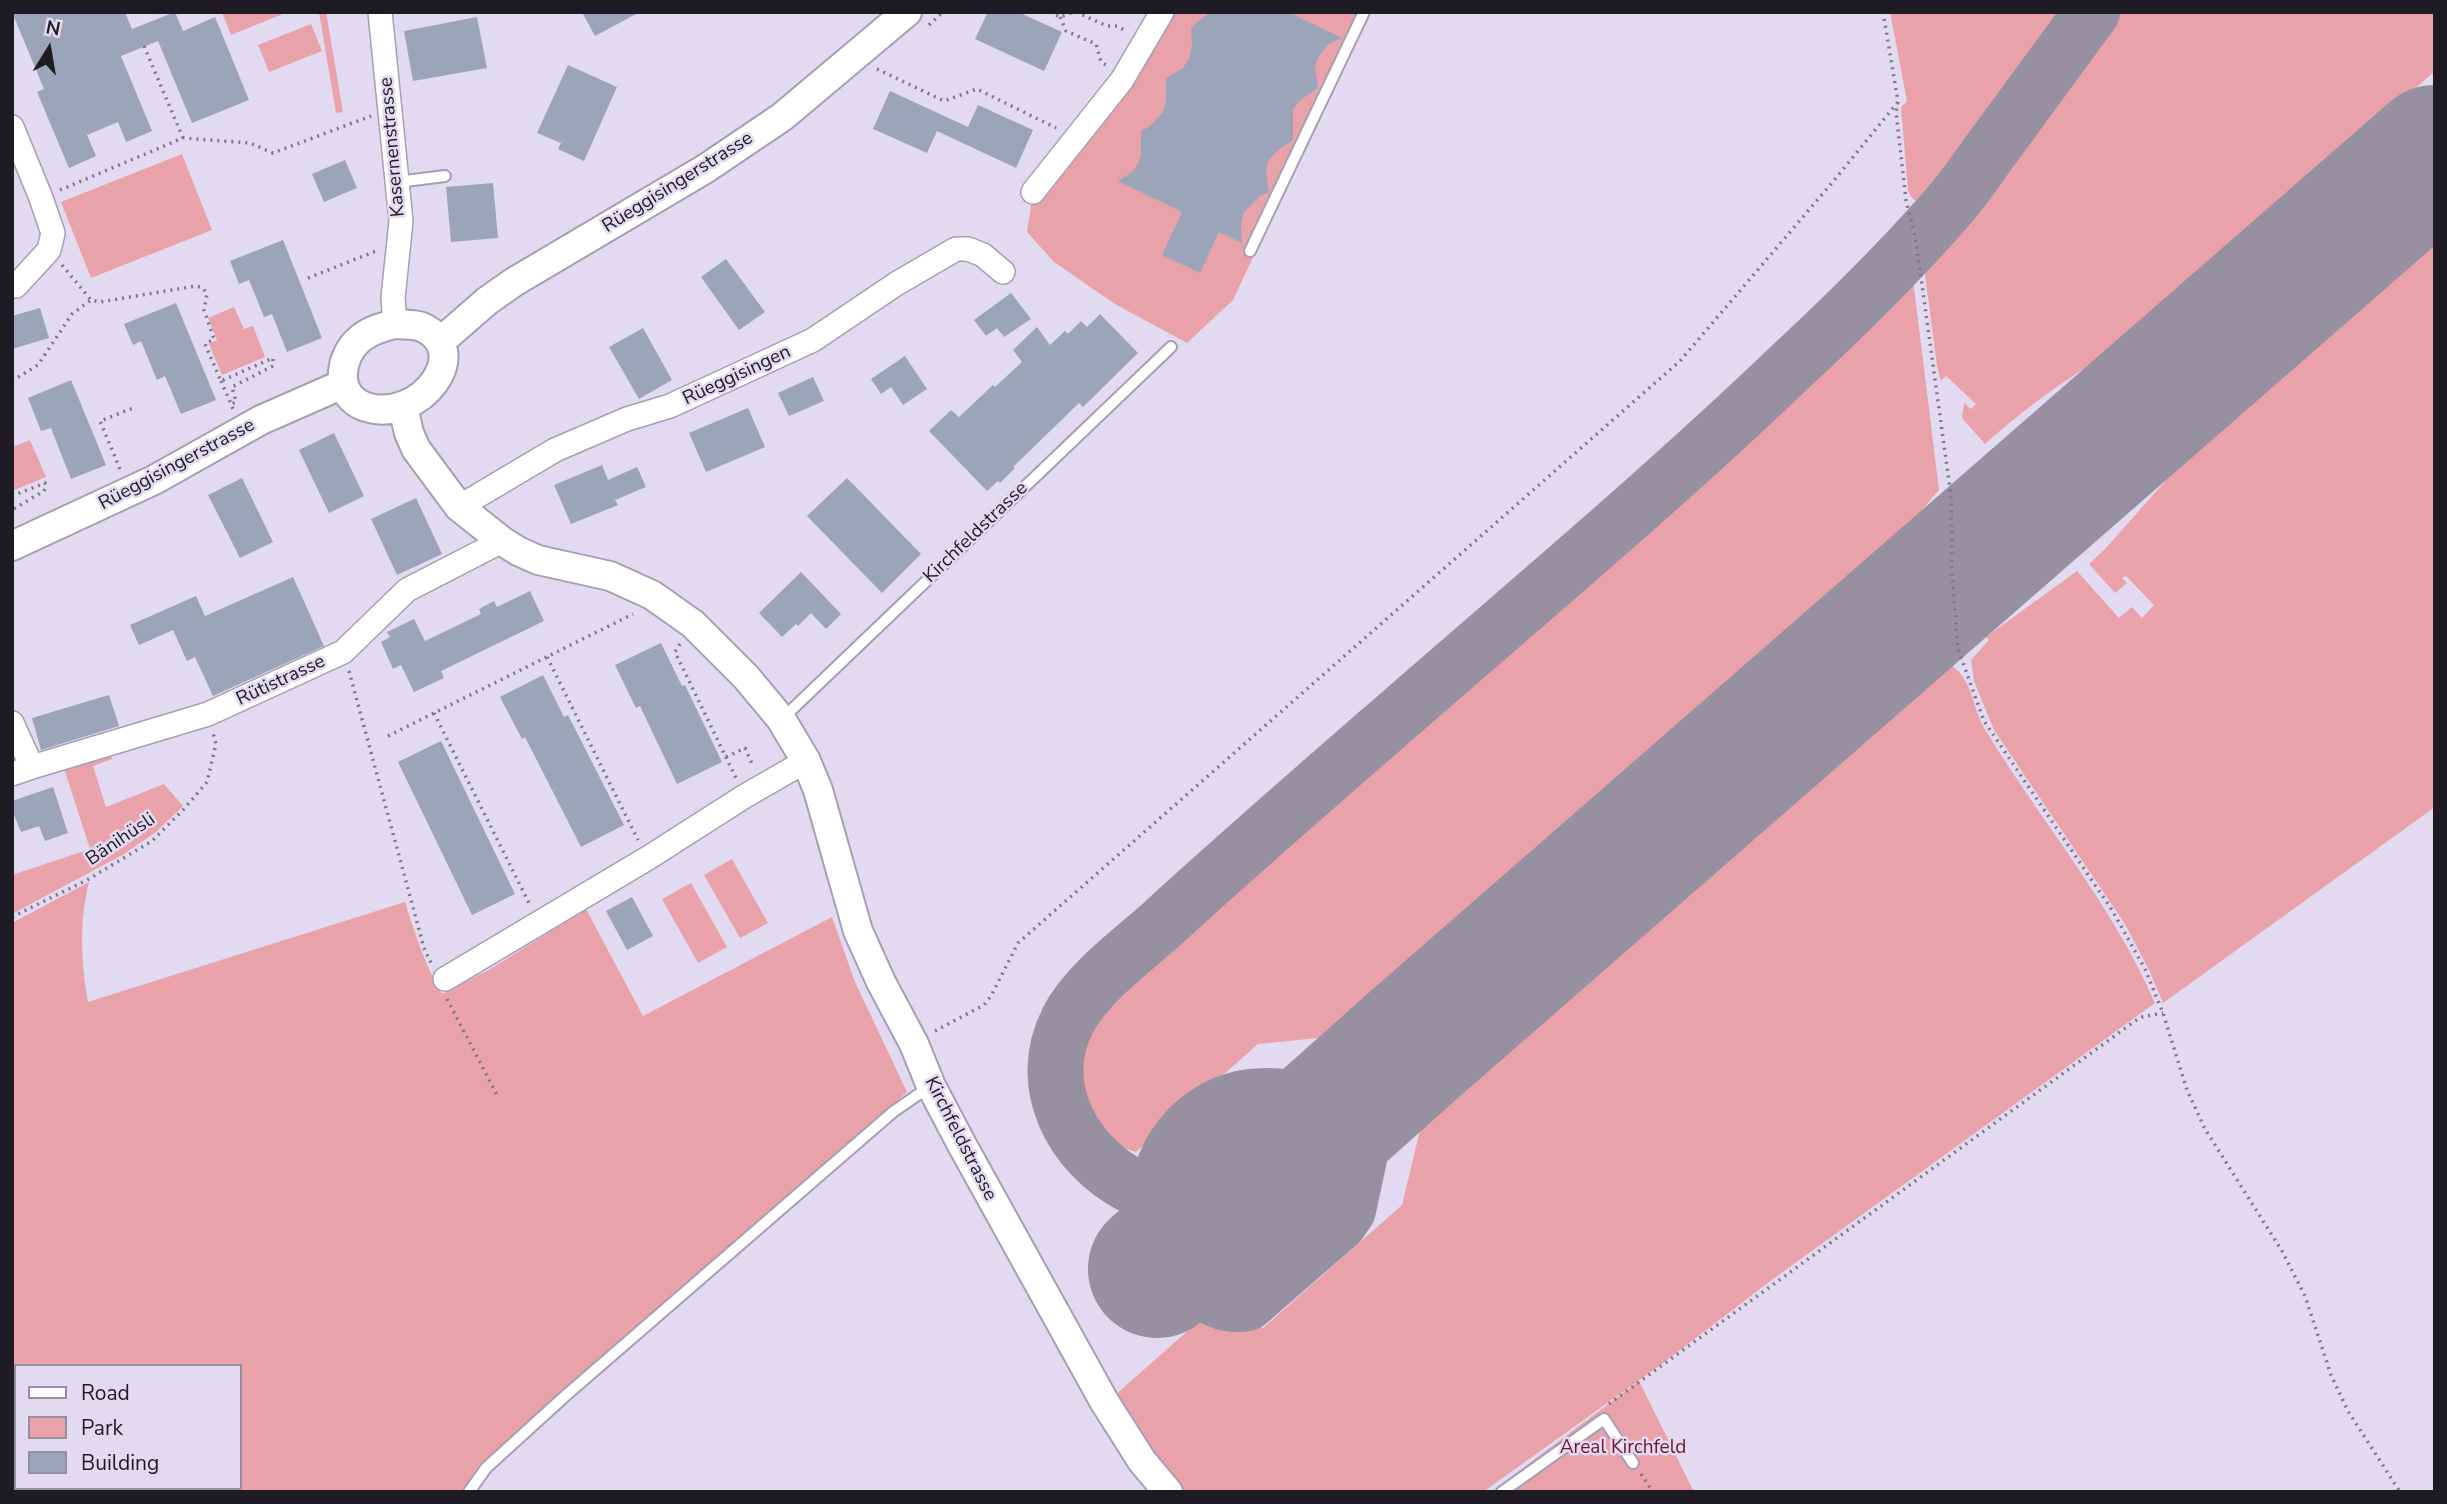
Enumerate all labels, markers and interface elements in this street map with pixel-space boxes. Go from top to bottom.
north arrow [14,14,84,84]
text: N [44,14,62,43]
street label: Kasernenstrasse [376,76,410,218]
street label: Rüeggisingerstrasse [598,127,758,239]
street label: Rüeggisingen [679,341,795,411]
street label: Rüeggisingerstrasse [95,414,259,516]
street label: Kirchfeldstrasse [919,477,1033,589]
street label: Rütistrasse [233,651,329,711]
street label: Bänihüsli [82,809,160,871]
street label: Kirchfeldstrasse [919,1073,1001,1205]
legend [14,1364,242,1490]
text: Road [81,1379,130,1407]
text: Park [81,1414,123,1442]
park label: Areal Kirchfeld [1560,1437,1686,1459]
text: Building [81,1449,159,1477]

